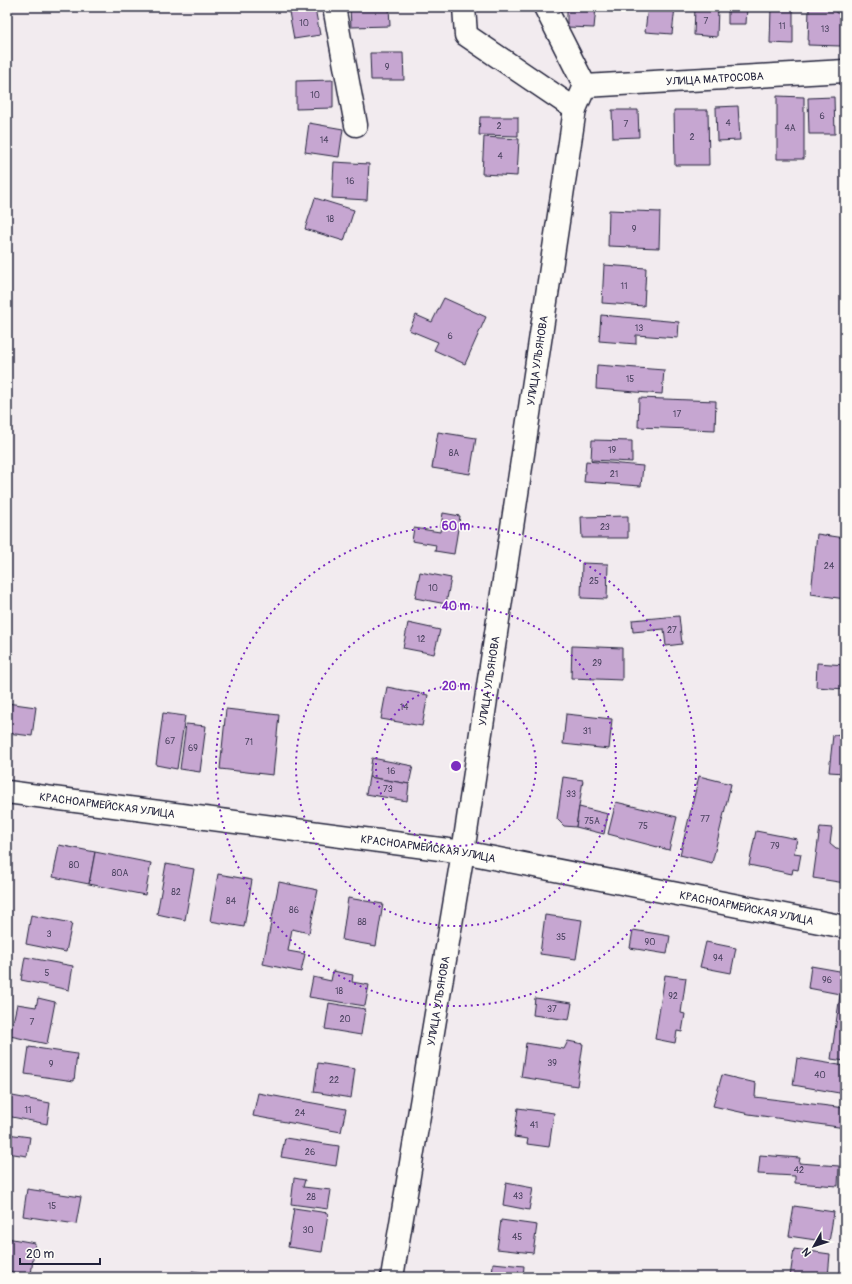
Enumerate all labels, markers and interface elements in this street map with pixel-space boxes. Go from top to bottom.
house number: 7 [704,16,709,27]
house number: 10 [299,18,309,29]
house number: 11 [778,21,786,32]
house number: 13 [821,24,829,35]
house number: 9 [385,62,390,73]
street label: УЛИЦА МАТРОСОВА [665,69,764,88]
house number: 10 [310,90,320,101]
house number: 6 [819,111,825,122]
house number: 4 [725,118,731,129]
house number: 7 [624,119,629,130]
house number: 2 [496,121,502,132]
house number: 4А [784,123,796,134]
house number: 2 [689,132,695,143]
house number: 14 [320,135,329,146]
house number: 4 [497,151,503,162]
house number: 16 [346,176,354,187]
house number: 18 [326,214,334,225]
house number: 9 [632,224,637,235]
house number: 11 [620,281,628,292]
street label: УЛИЦА УЛЬЯНОВА [524,315,550,406]
house number: 13 [635,323,643,334]
house number: 6 [447,331,453,342]
house number: 15 [626,374,634,385]
house number: 17 [673,409,681,420]
house number: 19 [608,445,616,456]
house number: 8А [449,448,459,459]
house number: 21 [610,469,618,480]
text: 60 m [442,519,471,534]
house number: 23 [600,522,610,533]
house number: 24 [824,561,835,572]
house number: 25 [589,576,599,587]
house number: 10 [428,583,438,594]
text: 40 m [441,599,471,614]
house number: 27 [667,625,677,636]
house number: 12 [417,634,425,645]
street label: УЛИЦА УЛЬЯНОВА [476,635,502,727]
house number: 29 [592,658,602,669]
text: 20 m [442,679,470,694]
house number: 14 [400,702,409,713]
house number: 31 [583,726,591,737]
house number: 67 [165,736,175,747]
house number: 71 [245,737,253,748]
house number: 69 [188,743,198,754]
centre of rings [449,759,463,773]
house number: 16 [387,766,395,777]
house number: 73 [383,784,393,795]
house number: 33 [566,789,576,800]
street label: КРАСНОАРМЕЙСКАЯ УЛИЦА [39,790,176,821]
house number: 77 [700,814,710,825]
house number: 75А [584,816,600,827]
house number: 75 [638,821,648,832]
street label: КРАСНОАРМЕЙСКАЯ УЛИЦА [360,832,497,865]
house number: 79 [770,841,780,852]
house number: 80 [69,860,79,871]
house number: 80А [112,868,128,879]
house number: 82 [171,887,181,898]
street label: КРАСНОАРМЕЙСКАЯ УЛИЦА [678,888,815,927]
house number: 84 [226,896,237,907]
house number: 86 [289,905,299,916]
house number: 88 [357,917,367,928]
house number: 3 [46,929,52,940]
house number: 35 [556,932,566,943]
house number: 90 [645,937,655,948]
house number: 94 [713,953,724,964]
street label: УЛИЦА УЛЬЯНОВА [424,955,452,1047]
house number: 5 [45,968,50,979]
house number: 96 [822,975,832,986]
house number: 18 [335,986,343,997]
house number: 92 [668,991,678,1002]
house number: 37 [547,1004,557,1015]
house number: 20 [339,1014,351,1025]
house number: 7 [30,1017,35,1028]
house number: 39 [547,1058,557,1069]
house number: 9 [49,1059,54,1070]
house number: 40 [814,1070,826,1081]
house number: 22 [329,1075,339,1086]
house number: 11 [24,1105,32,1116]
house number: 24 [295,1108,306,1119]
house number: 41 [530,1120,538,1131]
house number: 26 [305,1147,315,1158]
house number: 42 [794,1165,804,1176]
house number: 43 [513,1191,523,1202]
house number: 28 [306,1192,316,1203]
house number: 15 [48,1201,56,1212]
house number: 30 [302,1225,314,1236]
north arrow [794,1226,834,1266]
house number: 45 [512,1232,522,1243]
scale bar [20,1240,100,1266]
text: N [799,1245,814,1259]
text: 20 m [26,1247,55,1262]

